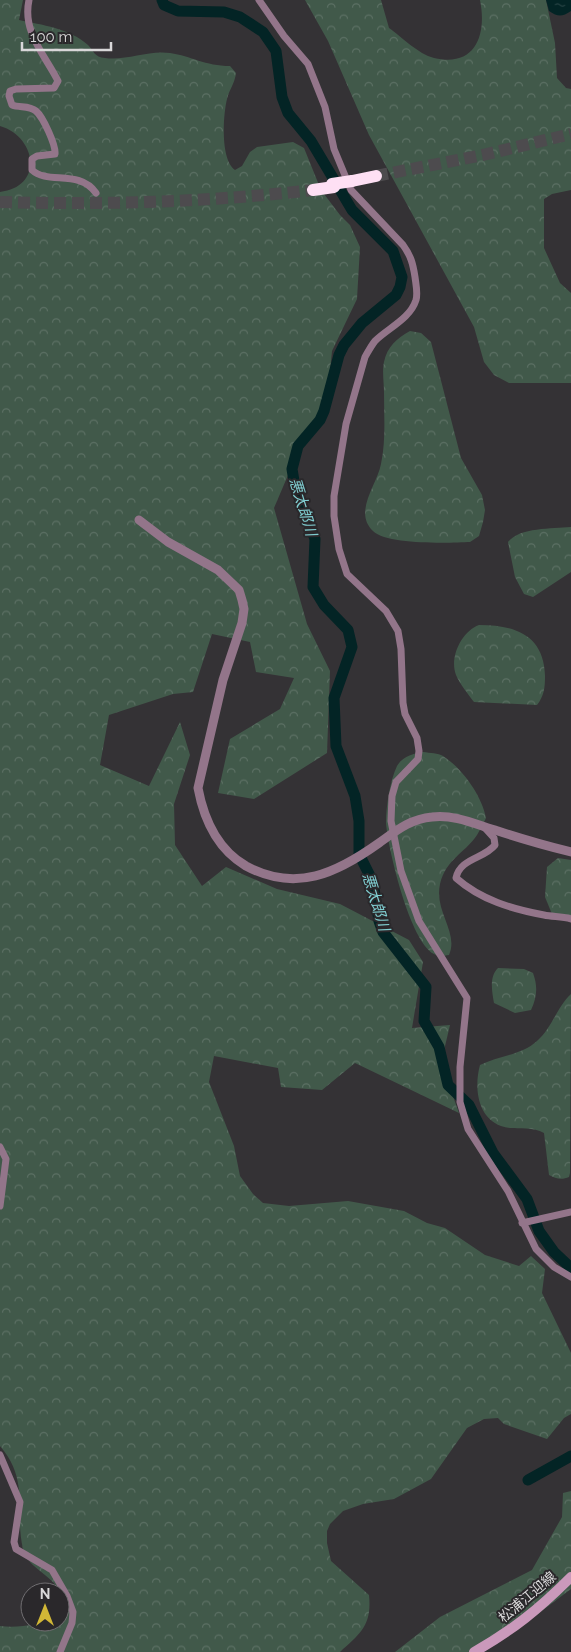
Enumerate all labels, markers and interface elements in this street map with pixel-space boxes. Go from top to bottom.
scale bar [22,20,111,52]
text: 100 m [30,28,72,46]
water label: 悪太郎川 [286,476,321,540]
water label: 悪太郎川 [359,871,394,935]
street label: 松浦江迎線 [495,1568,559,1626]
north arrow [20,1582,70,1632]
text: N [40,1586,50,1602]

